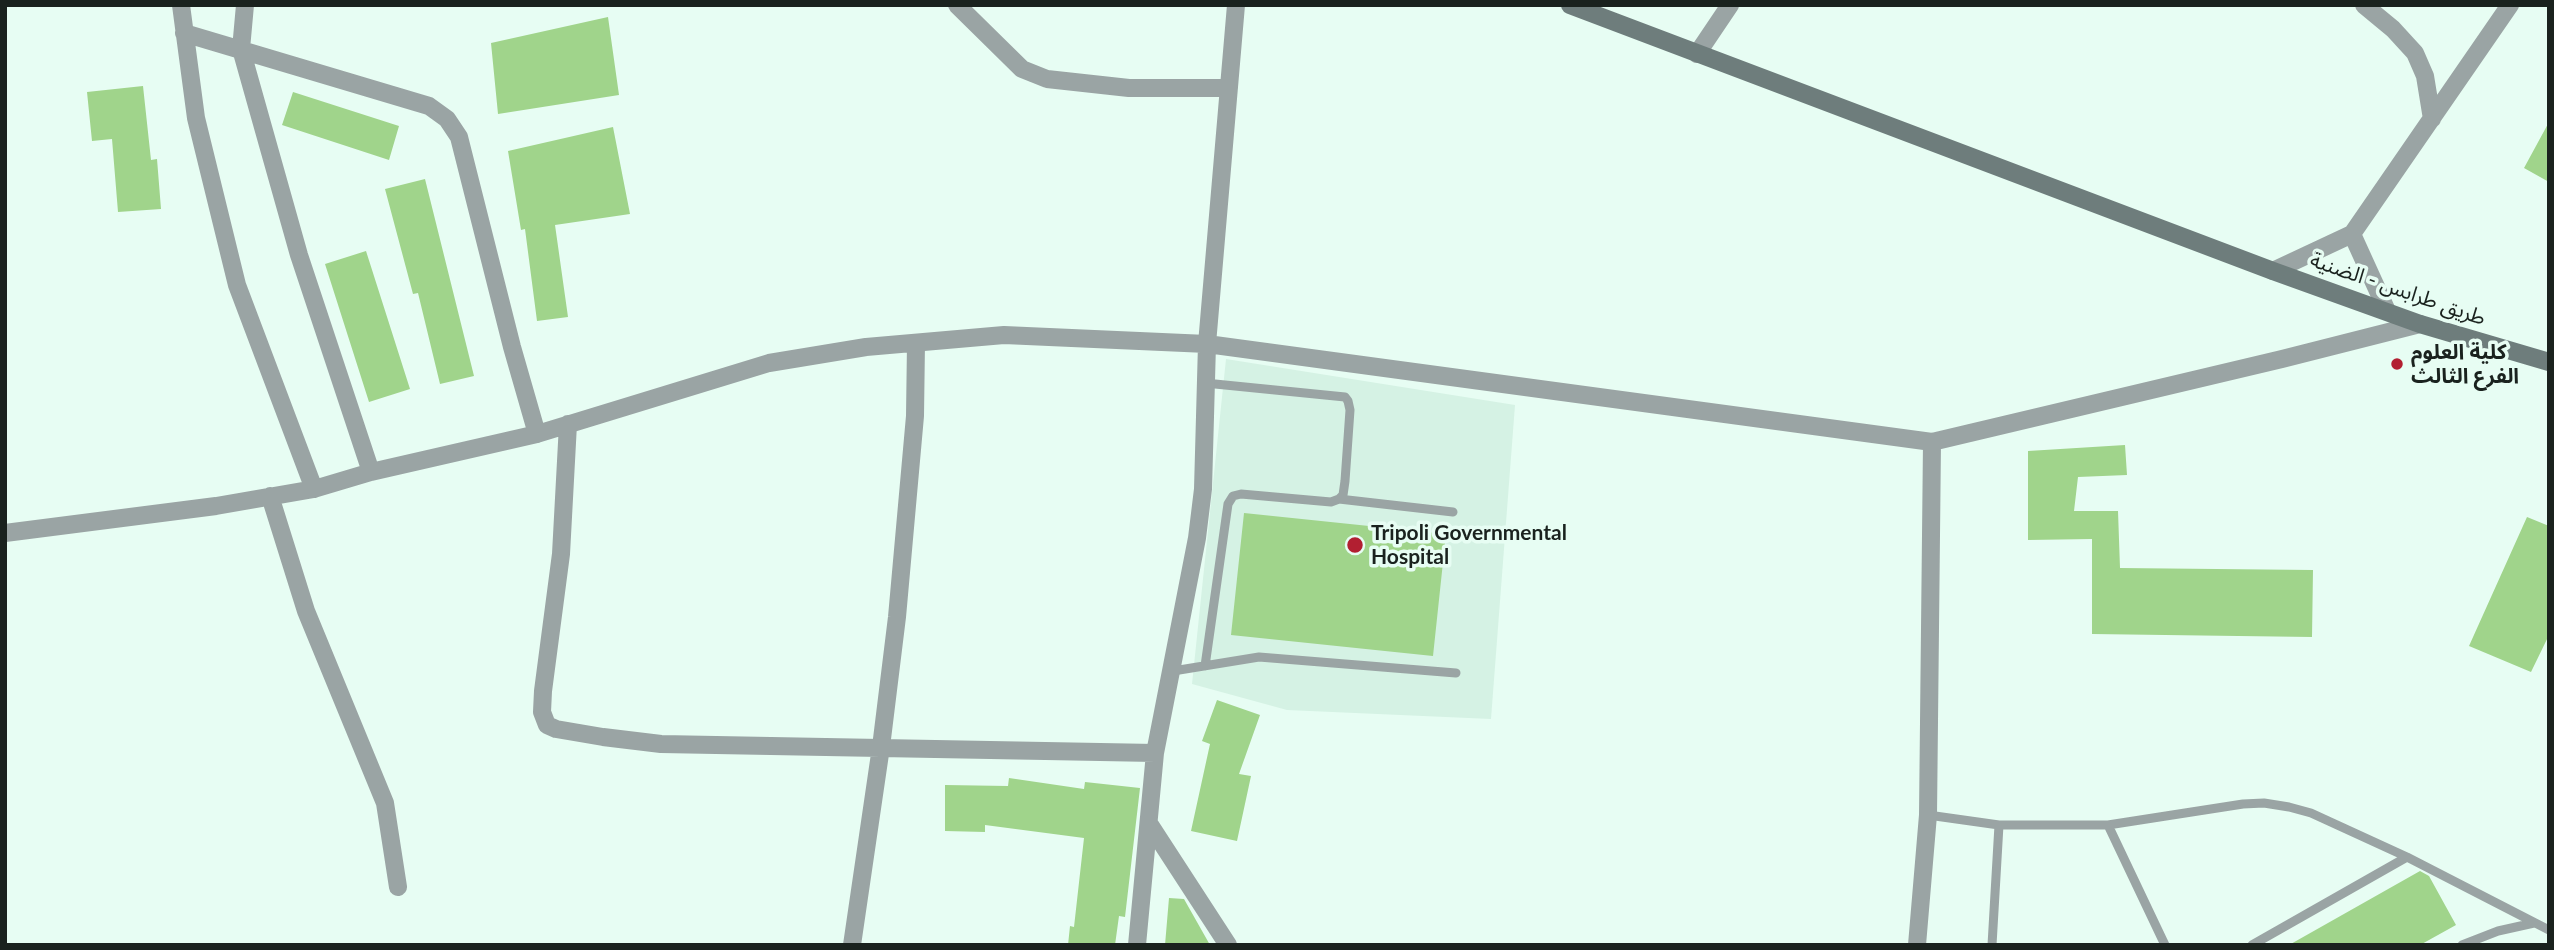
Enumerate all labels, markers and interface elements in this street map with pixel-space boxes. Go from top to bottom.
street label: طريق طرابس - الضنية [2307,247,2489,331]
place label: كلية العلوم الفرع الثالث [2411,339,2519,389]
marker: كلية العلوم الفرع الثالث [2389,356,2405,372]
place label: Tripoli Governmental Hospital [1371,520,1567,570]
marker: Tripoli Governmental Hospital [1345,535,1365,555]

